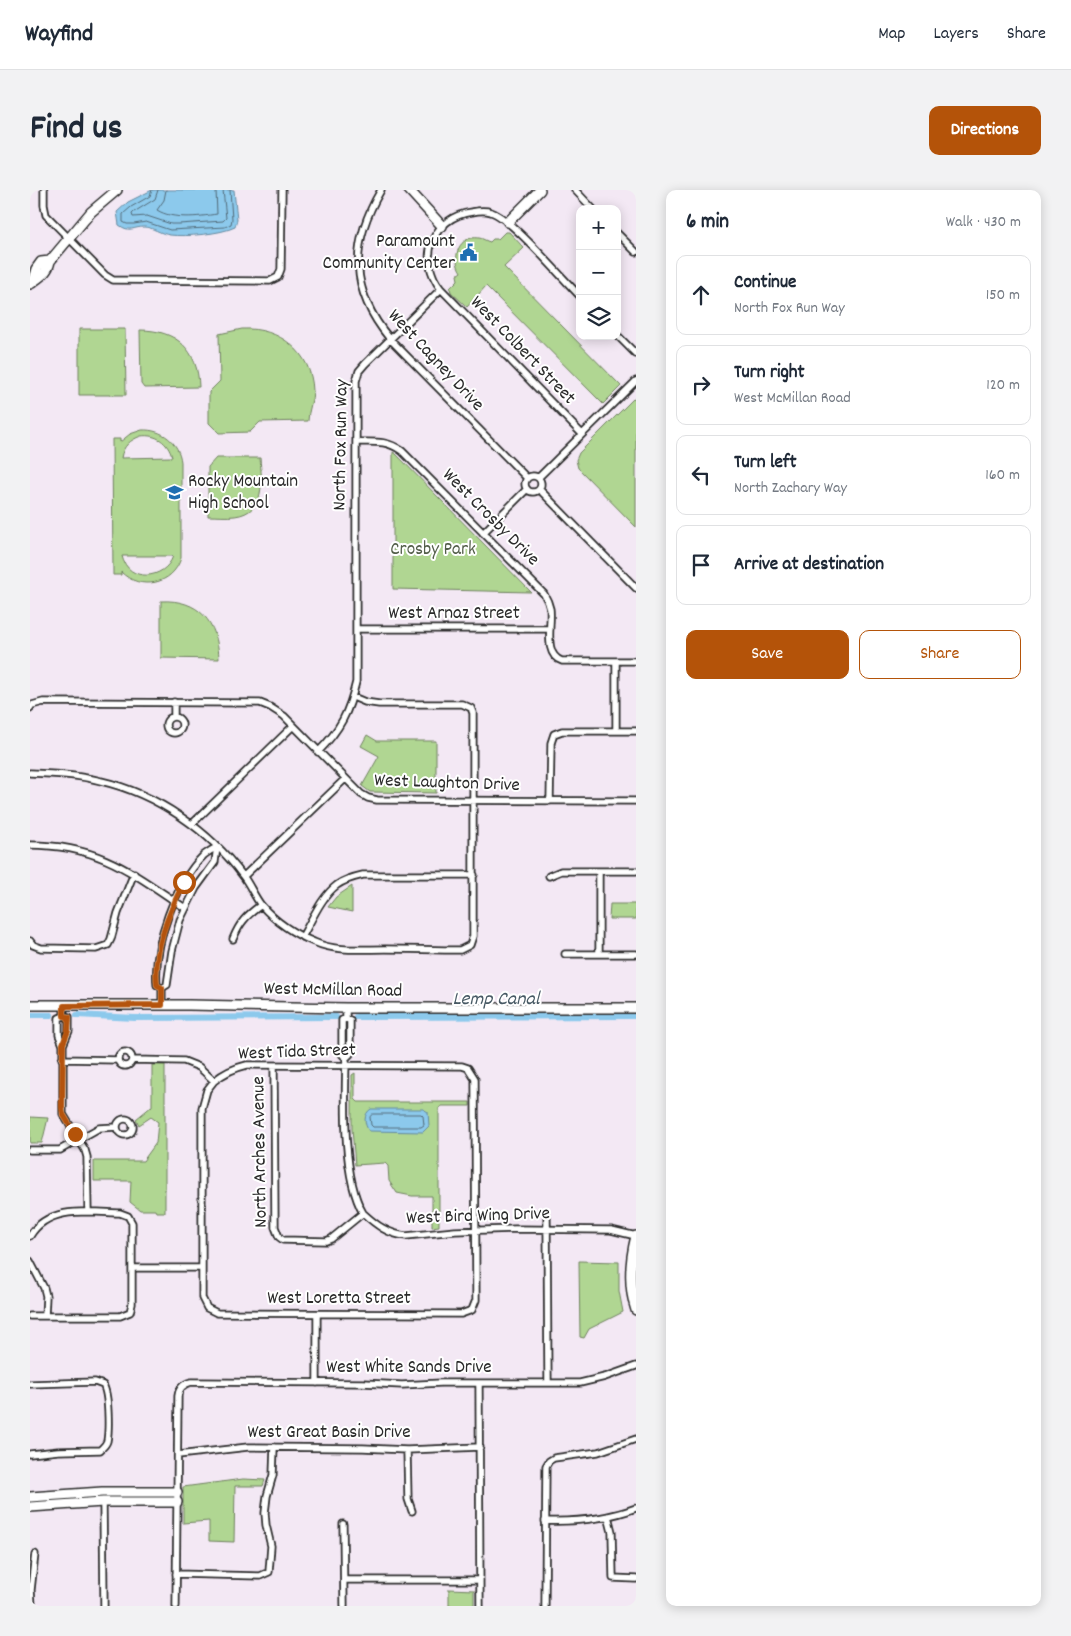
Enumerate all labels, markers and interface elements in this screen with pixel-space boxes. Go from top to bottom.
text: Wayfind [25,18,93,52]
text: Map [878,22,905,47]
text: Layers [933,22,979,47]
text: Share [1007,22,1046,47]
text: Find us [30,105,122,155]
button: Directions [929,106,1041,155]
map controls [576,205,621,340]
button: + [576,205,621,250]
text: 6 min [686,208,729,238]
text: Walk · 430 m [946,211,1021,234]
place label: Paramount Community Center [323,229,455,278]
public building icon: Paramount Community Center [459,243,479,263]
button: − [576,250,621,295]
text: Continue [734,270,796,297]
icon: ahead [687,281,715,309]
text: 150 m [986,284,1020,307]
street label: West Colbert Street [463,290,581,412]
button: layers [576,295,621,340]
text: North Fox Run Way [734,297,845,320]
street label: West Cagney Drive [380,304,490,418]
text: Turn right [734,360,805,387]
icon: right [687,371,715,399]
text: 120 m [986,374,1020,397]
street label: North Fox Run Way [327,379,357,511]
text: West McMillan Road [734,387,851,410]
text: Turn left [734,450,797,477]
icon: left [687,461,715,489]
street label: West Crosby Drive [435,463,545,573]
text: 160 m [985,464,1020,487]
place label: Rocky Mountain High School [188,469,298,518]
text: North Zachary Way [734,477,847,500]
school or university icon: Rocky Mountain High School [164,483,184,503]
park label: Crosby Park [390,537,476,564]
icon: arrive [687,551,715,579]
text: Arrive at destination [734,552,884,579]
street label: West Arnaz Street [388,601,520,628]
button: Save [686,630,849,679]
button: Share [859,630,1021,679]
street label: West Laughton Drive [374,768,520,800]
route start [173,871,196,894]
street label: West McMillan Road [263,976,403,1006]
water label: Lemp Canal [452,986,542,1014]
street label: West Tida Street [238,1037,356,1069]
street label: North Arches Avenue [246,1076,276,1228]
route end [64,1123,87,1146]
street label: West Bird Wing Drive [406,1201,550,1233]
street label: West Loretta Street [267,1286,411,1313]
street label: West White Sands Drive [326,1355,492,1382]
street label: West Great Basin Drive [247,1420,411,1447]

